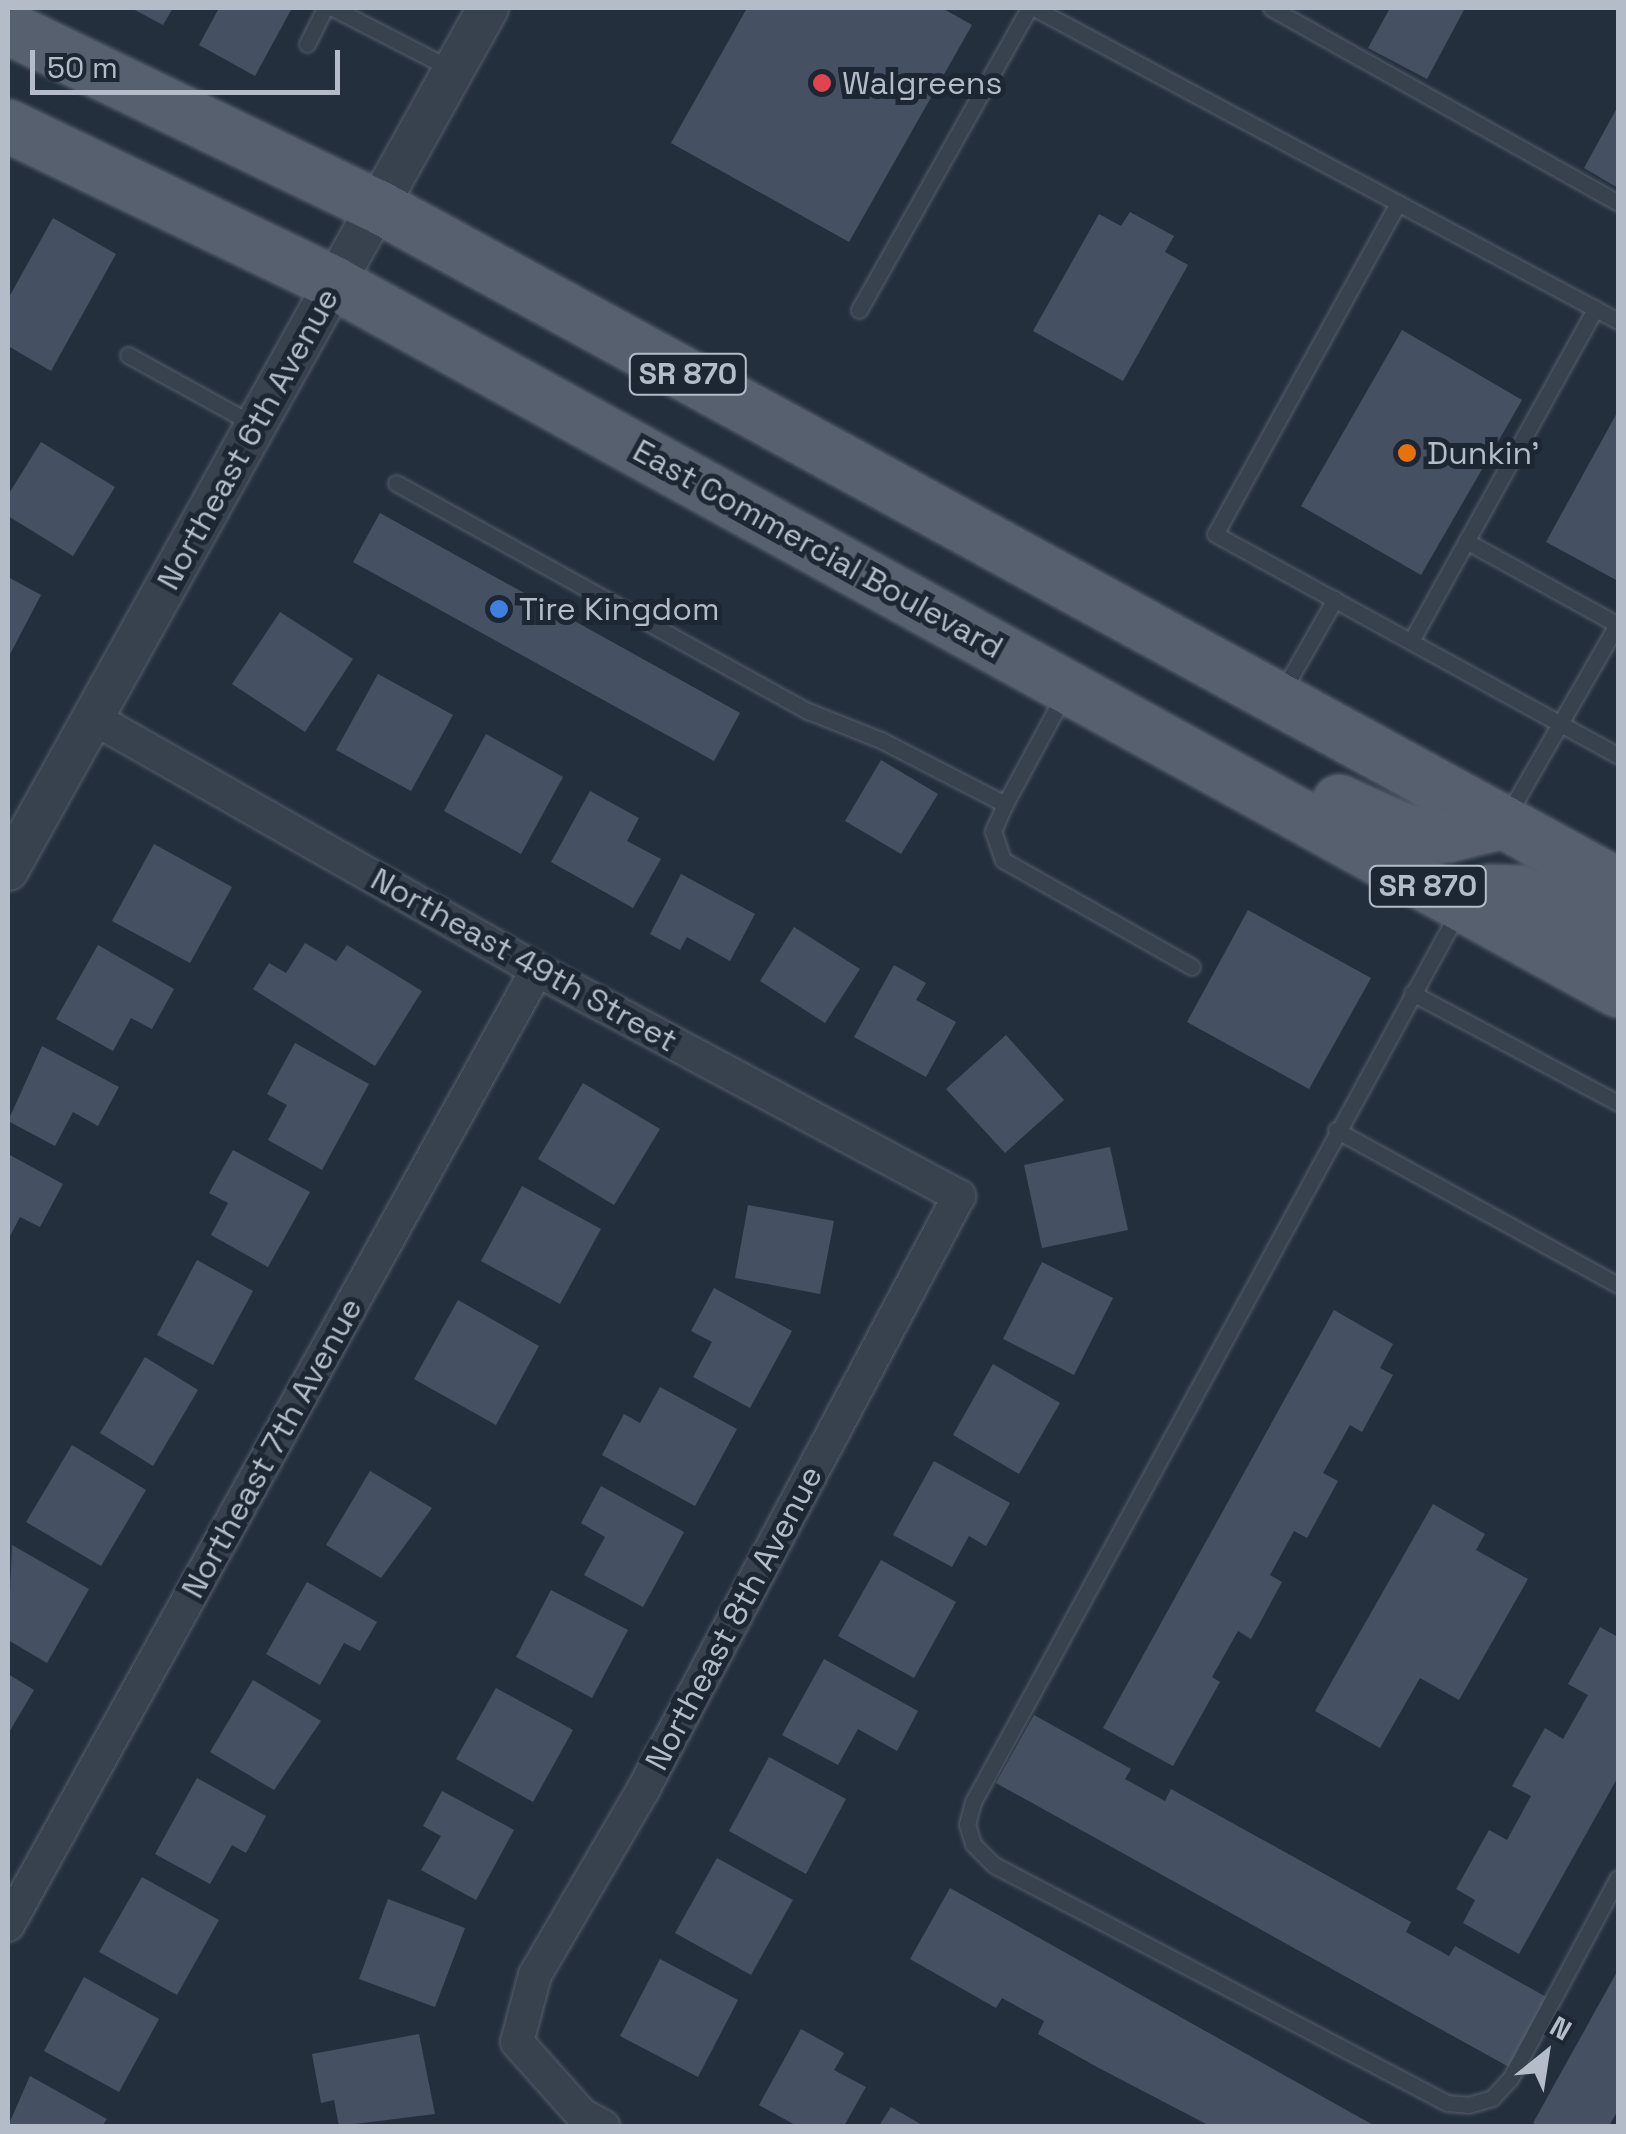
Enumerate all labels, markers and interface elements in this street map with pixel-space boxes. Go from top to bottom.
scale bar [35,30,345,92]
text: 50 m [47,48,118,87]
place label: Walgreens [842,64,1002,102]
marker: Walgreens [811,72,833,94]
street label: Northeast 6th Avenue [149,281,347,597]
road number: SR 870 [628,349,748,399]
street label: East Commercial Boulevard [626,431,1010,667]
place label: Dunkin' [1427,434,1539,472]
marker: Dunkin' [1396,442,1418,464]
place label: Tire Kingdom [519,590,719,628]
marker: Tire Kingdom [488,598,510,620]
street label: Northeast 49th Street [364,860,684,1060]
road number: SR 870 [1368,861,1488,911]
street label: Northeast 7th Avenue [173,1291,371,1605]
street label: Northeast 8th Avenue [637,1459,831,1777]
north arrow [1496,2004,1596,2104]
text: N [1544,2008,1578,2048]

